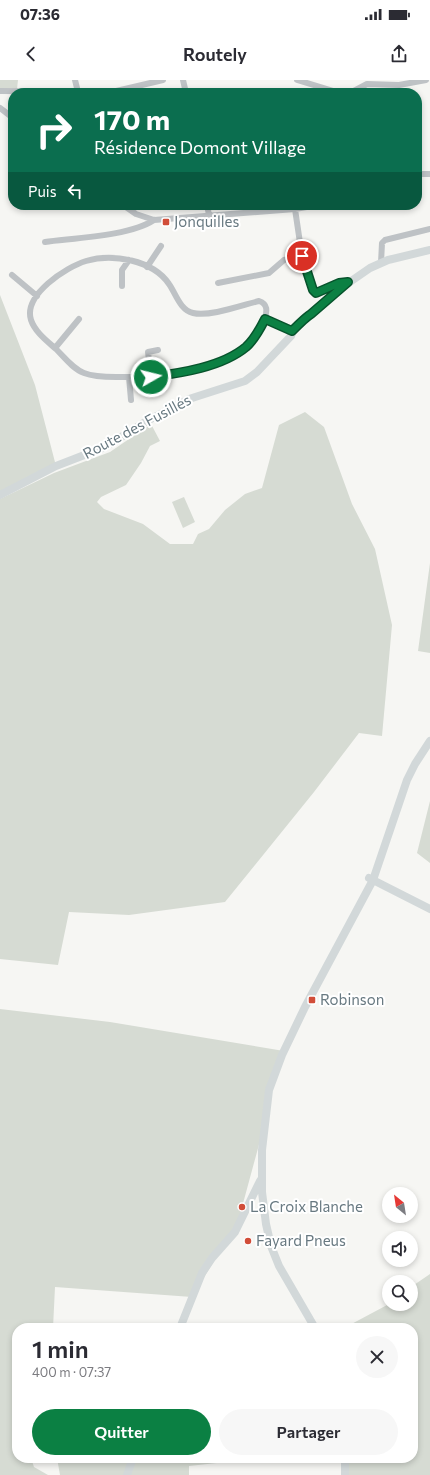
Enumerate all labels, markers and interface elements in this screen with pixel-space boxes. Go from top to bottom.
text: 07:36 [20,5,60,23]
icon: back [20,43,42,65]
text: Routely [183,43,247,65]
icon: share [388,43,410,65]
text: 170 m [94,102,170,136]
icon: right [28,104,80,156]
text: Résidence Domont Village [94,136,306,158]
icon: left [64,180,86,202]
text: Puis [28,182,56,200]
place label: Jonquilles [174,212,239,230]
marker: Jonquilles [161,217,171,227]
pin [285,239,319,273]
icon: arrive [291,245,313,267]
position arrow [130,356,172,398]
street label: Route des Fusillés [79,390,194,462]
place label: Robinson [320,990,384,1008]
marker: Robinson [307,995,317,1005]
north arrow [382,1187,418,1223]
map controls [382,1187,418,1311]
place label: La Croix Blanche [250,1197,363,1215]
marker: La Croix Blanche [237,1202,247,1212]
place label: Fayard Pneus [256,1231,346,1249]
button: sound [382,1231,418,1267]
marker: Fayard Pneus [243,1236,253,1246]
button: search [382,1275,418,1311]
text: 1 min [32,1334,89,1363]
button: close [356,1336,398,1378]
text: 400 m · 07:37 [32,1364,111,1380]
button: Quitter [32,1409,211,1455]
button: Partager [219,1409,398,1455]

